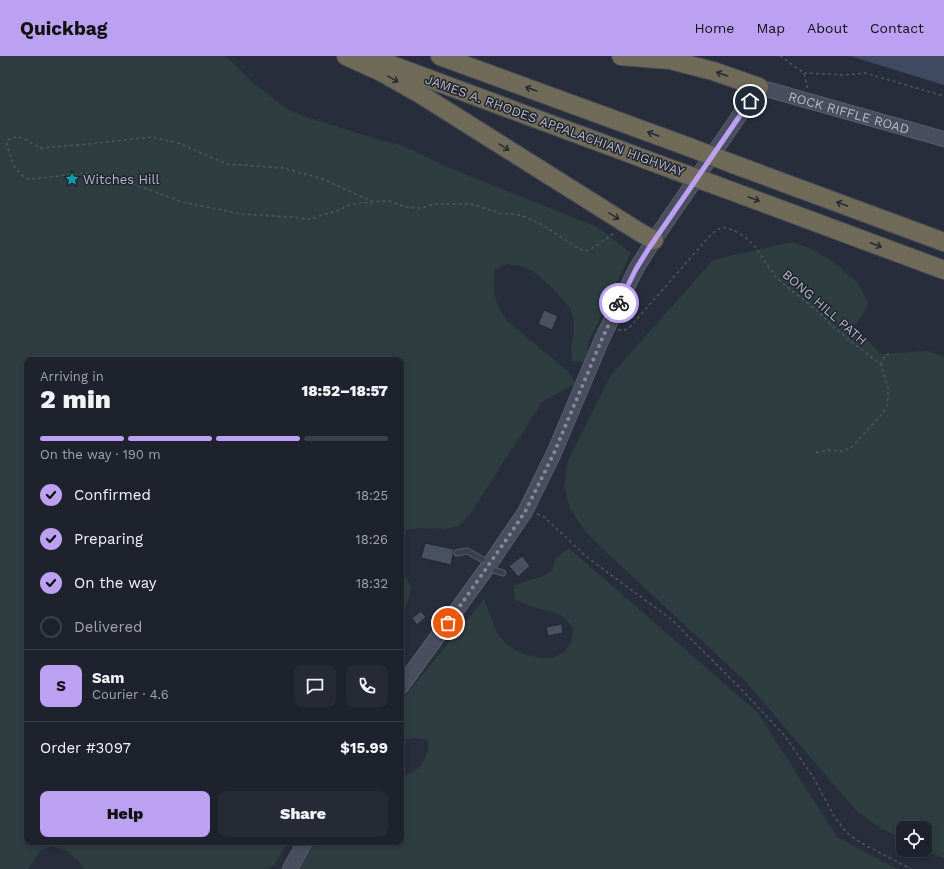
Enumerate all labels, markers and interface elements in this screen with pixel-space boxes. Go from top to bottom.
text: Quickbag [20,17,107,40]
text: Home [694,20,734,36]
text: Map [756,20,785,36]
text: About [807,20,848,36]
text: Contact [870,20,924,36]
one-way arrow [716,70,728,78]
street label: JAMES A. RHODES APPALACHIAN HIGHWAY [423,71,687,180]
one-way arrow [387,76,399,83]
pin [733,84,767,118]
one-way arrow [525,85,537,93]
street label: ROCK RIFFLE ROAD [787,89,911,137]
icon: home [739,90,761,112]
one-way arrow [646,130,659,137]
one-way arrow [498,143,509,151]
place icon: Witches Hill [64,171,80,187]
place label: Witches Hill [83,172,159,187]
one-way arrow [748,196,760,204]
one-way arrow [836,200,848,208]
one-way arrow [608,213,620,221]
one-way arrow [870,241,882,249]
street label: BONG HILL PATH [779,267,870,348]
courier [599,283,639,323]
icon: bike [608,292,630,314]
text: Arriving in [40,369,104,384]
text: 18:52–18:57 [301,382,388,400]
text: 2 min [40,384,111,414]
text: On the way · 190 m [40,447,161,462]
icon: check [40,484,62,506]
text: Confirmed [74,486,151,504]
text: 18:25 [356,488,388,503]
icon: check [40,528,62,550]
text: Preparing [74,530,143,548]
text: 18:26 [356,532,388,547]
icon: check [40,572,62,594]
text: On the way [74,574,156,592]
text: 18:32 [356,576,388,591]
pin [431,606,465,640]
icon: bag [437,612,459,634]
text: Delivered [74,618,142,636]
button: chat [294,665,336,707]
button: phone [346,665,388,707]
text: Sam [92,669,124,687]
text: S [56,677,66,695]
text: Courier · 4.6 [92,687,169,702]
text: Order #3097 [40,739,131,757]
text: $15.99 [340,739,388,757]
button: Help [40,791,210,837]
button: Share [218,791,388,837]
map controls [896,821,932,857]
button: locate [896,821,932,857]

